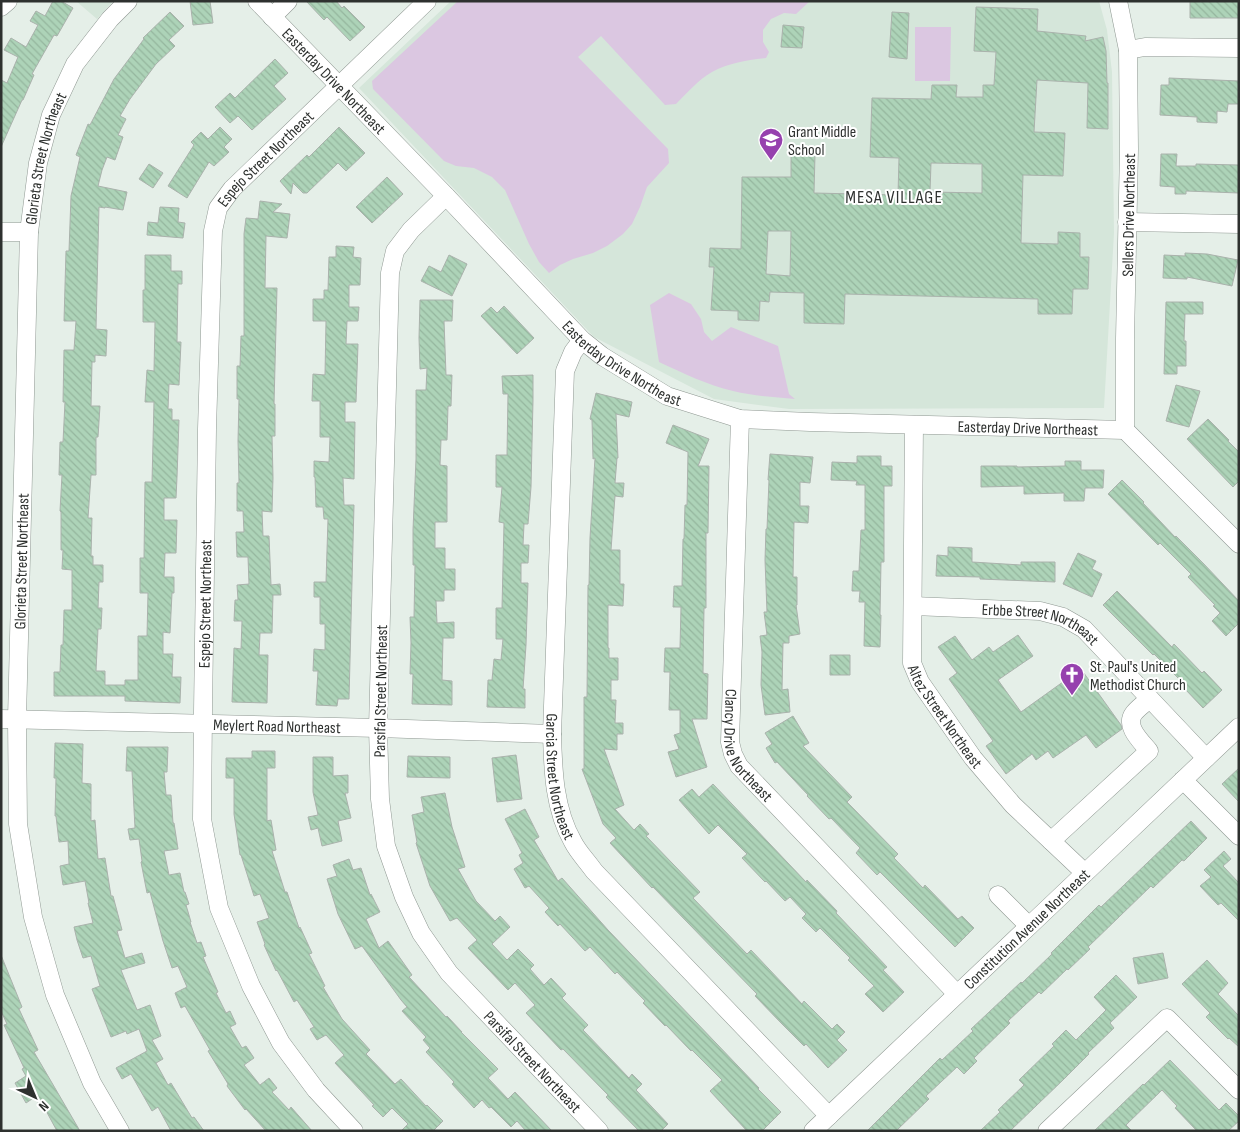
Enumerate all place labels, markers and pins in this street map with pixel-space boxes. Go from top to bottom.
place label: Grant Middle School [788,123,856,160]
school or university icon: Grant Middle School [758,127,784,161]
place label: St. Paul's United Methodist Church [1090,658,1186,695]
church icon: St. Paul's United Methodist Church [1059,662,1085,696]

